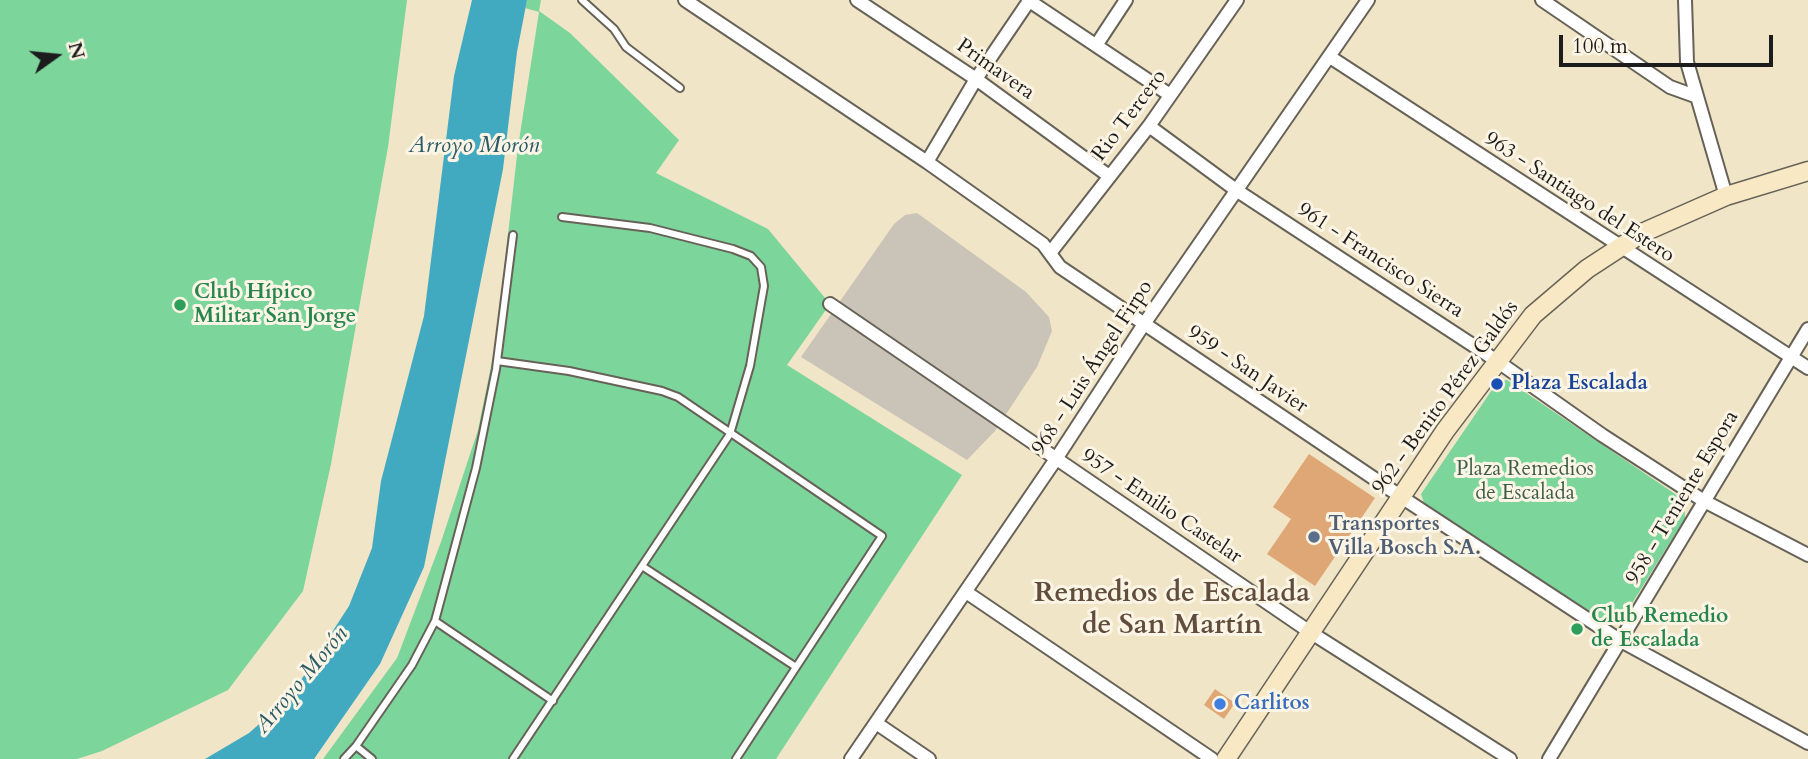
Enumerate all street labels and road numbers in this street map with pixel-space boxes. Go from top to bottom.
street label: Primavera [951,34,1039,106]
street label: Rio Tercero [1087,65,1173,167]
street label: 963 - Santiago del Estero [1479,127,1679,269]
street label: 961 - Francisco Sierra [1292,198,1468,324]
street label: 968 - Luis Ángel Firpo [1027,276,1159,460]
street label: 962 - Benito Pérez Galdós [1367,296,1525,500]
street label: 959 - San Javier [1182,320,1312,420]
street label: 958 - Teniente Espora [1621,407,1745,589]
street label: 957 - Emilio Castelar [1076,444,1246,570]

